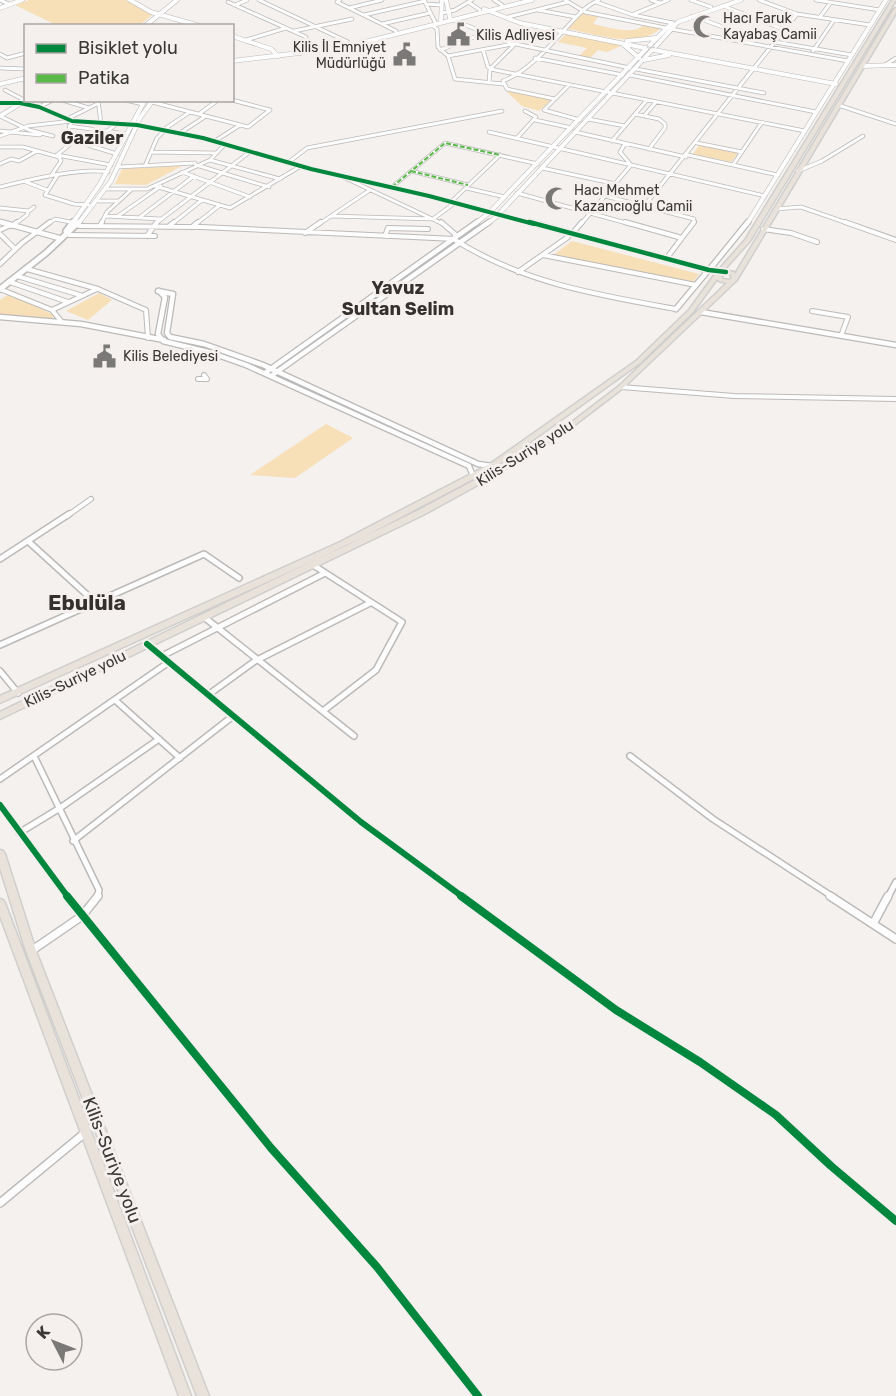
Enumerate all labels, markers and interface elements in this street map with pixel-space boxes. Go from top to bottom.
place label: Hacı Faruk Kayabaş Camii [723,10,817,43]
mosque icon: Hacı Faruk Kayabaş Camii [692,13,718,39]
public building icon: Kilis Adliyesi [445,22,471,48]
legend [24,24,234,102]
place label: Kilis Adliyesi [476,27,555,44]
text: Bisiklet yolu [78,37,178,59]
place label: Kilis İl Emniyet Müdürlüğü [293,39,387,72]
public building icon: Kilis İl Emniyet Müdürlüğü [391,42,417,68]
text: Patika [78,67,130,89]
district label: Gaziler [61,127,123,149]
place label: Hacı Mehmet Kazancıoğlu Camii [574,182,692,215]
mosque icon: Hacı Mehmet Kazancıoğlu Camii [543,185,569,211]
district label: Yavuz Sultan Selim [342,277,454,320]
public building icon: Kilis Belediyesi [92,343,118,369]
place label: Kilis Belediyesi [123,348,218,365]
street label: Kilis-Suriye yolu [473,416,577,490]
district label: Ebulüla [48,590,126,615]
street label: Kilis-Suriye yolu [21,647,129,711]
street label: Kilis-Suriye yolu [78,1094,146,1226]
north arrow [24,1312,84,1372]
text: K [33,1322,54,1343]

